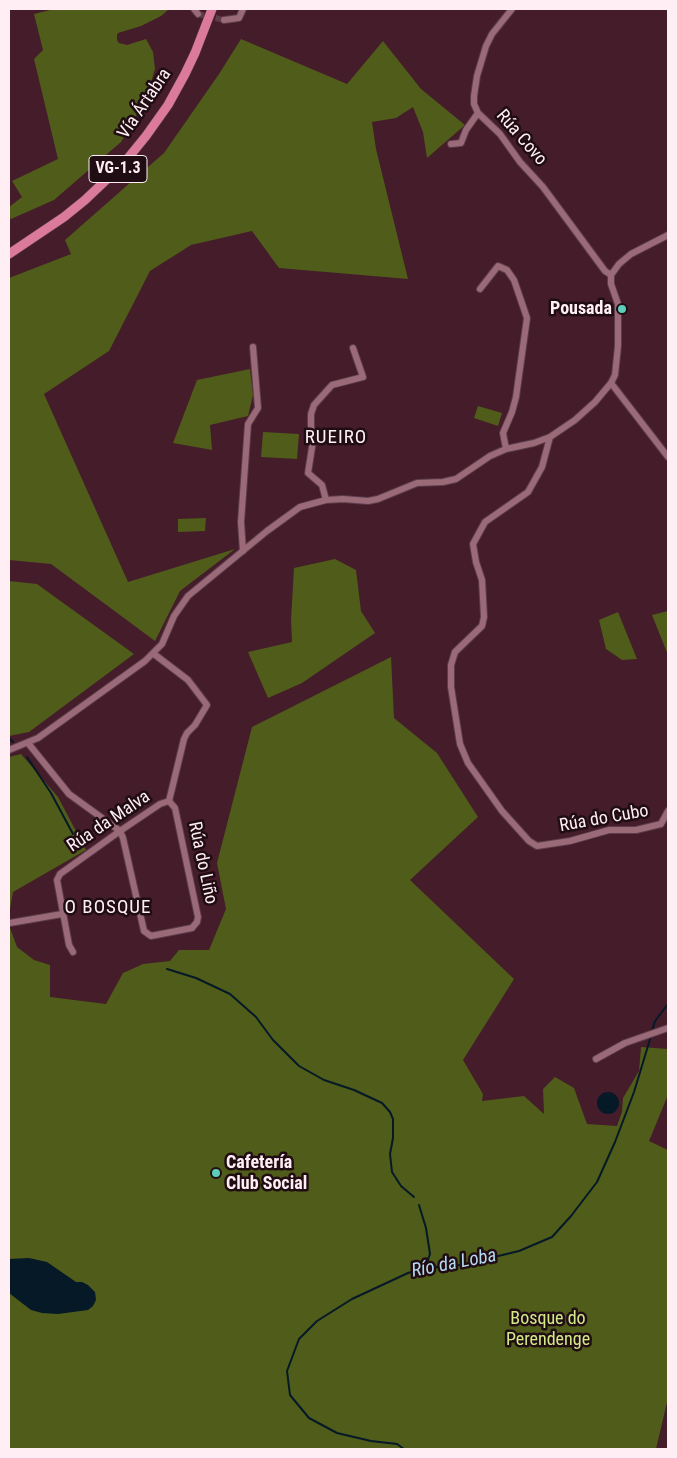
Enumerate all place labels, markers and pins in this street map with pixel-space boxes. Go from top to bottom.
place label: Pousada [550,298,612,320]
marker: Pousada [616,303,628,315]
place label: Cafetería Club Social [226,1152,307,1194]
marker: Cafetería Club Social [210,1167,222,1179]

